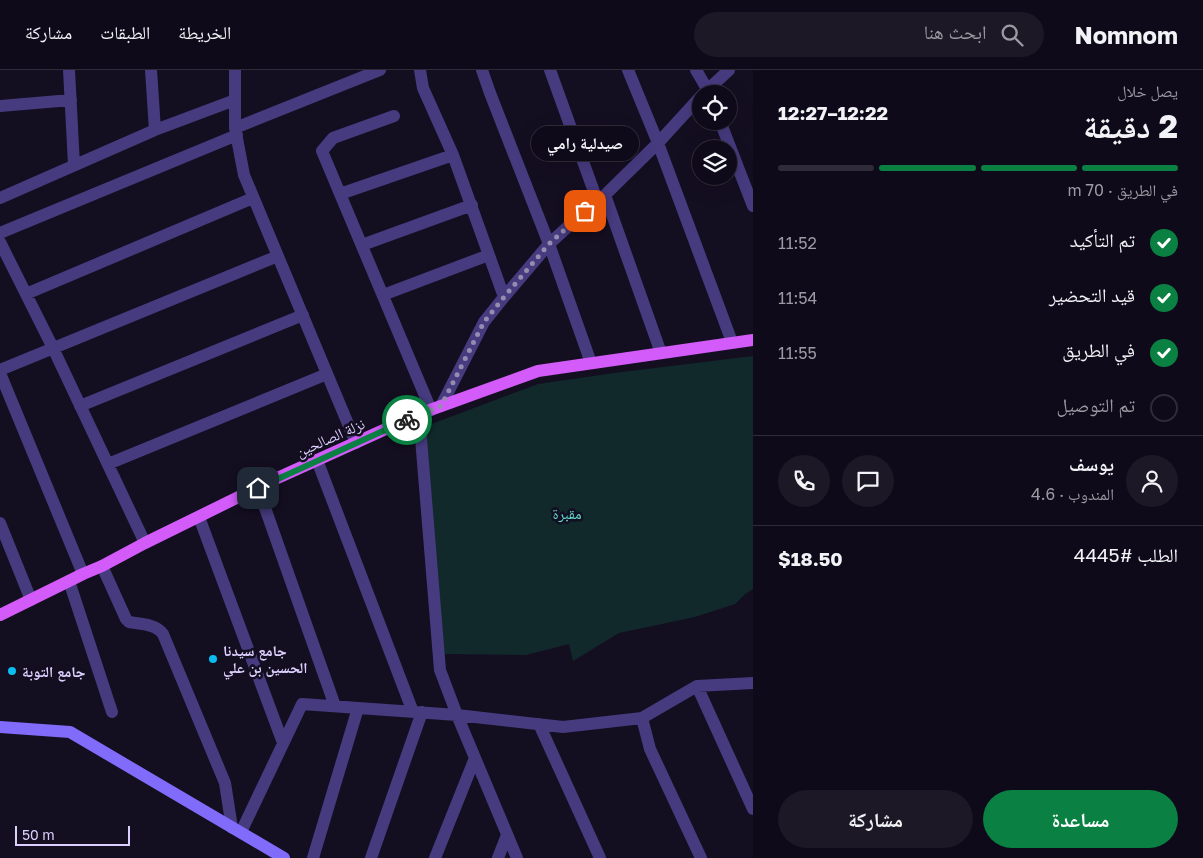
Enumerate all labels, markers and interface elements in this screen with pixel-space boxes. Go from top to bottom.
search box [694,12,1044,57]
text: ابحث هنا [924,20,986,43]
text: Nomnom [1074,20,1178,49]
text: مشاركة [25,21,72,43]
text: الطبقات [100,21,150,43]
text: الخريطة [178,21,231,43]
icon: search [998,21,1026,49]
text: يصل خلال [1117,81,1178,101]
map controls [692,85,737,185]
button: locate [692,85,737,130]
text: 12:22–12:27 [778,101,888,124]
text: 2 دقيقة [1083,107,1178,145]
callout: صيدلية رامي [531,126,639,161]
text: صيدلية رامي [547,133,623,153]
button: layers [692,140,737,185]
text: في الطريق · 70 m [1067,180,1178,200]
pin [564,190,606,232]
icon: bag [571,197,599,225]
text: تم التأكيد [1070,228,1135,251]
icon: check [1150,229,1178,257]
text: 11:52 [778,233,817,253]
text: قيد التحضير [1049,283,1135,306]
icon: check [1150,284,1178,312]
text: 11:54 [778,288,817,308]
text: في الطريق [1062,338,1135,361]
icon: check [1150,339,1178,367]
text: 11:55 [778,343,817,363]
text: تم التوصيل [1056,393,1135,416]
courier [382,395,432,445]
icon: bike [393,406,421,434]
street label: نزلة الصالحين [293,414,368,462]
text: يوسف [1069,452,1114,475]
button: phone [778,455,830,507]
button: chat [842,455,894,507]
button: person [1126,455,1178,507]
pin [237,467,279,509]
icon: home [244,474,272,502]
text: المندوب · 4.6 [1031,484,1114,504]
park label: مقبرة [552,504,582,523]
text: الطلب #4445 [1074,543,1178,566]
text: $18.50 [778,547,843,570]
place label: جامع سيدنا الحسين بن علي [223,641,308,680]
marker: جامع سيدنا الحسين بن علي [207,653,219,665]
place label: جامع التوبة [22,662,86,682]
marker: جامع التوبة [6,665,18,677]
button: مشاركة [778,790,973,848]
button: مساعدة [983,790,1178,848]
scale bar [15,823,130,846]
text: 50 m [22,826,55,843]

